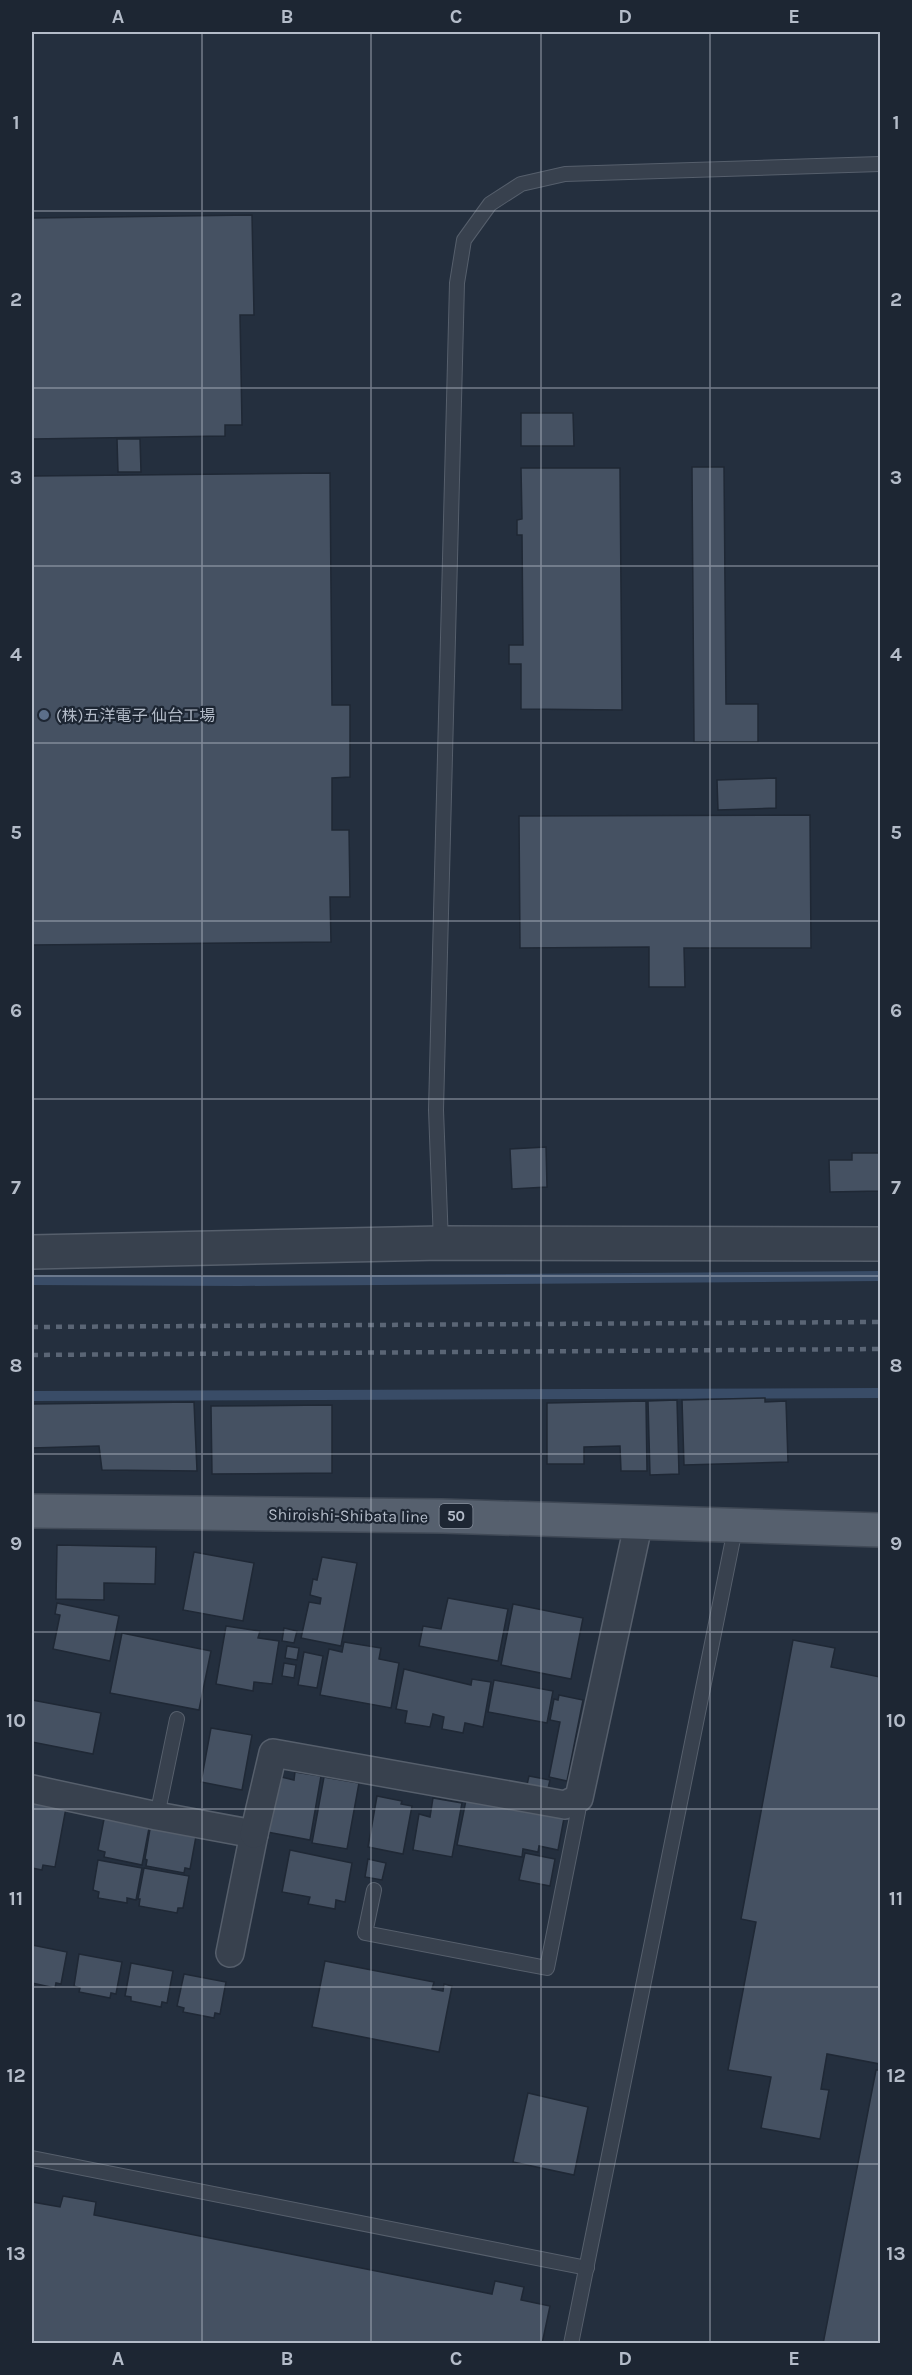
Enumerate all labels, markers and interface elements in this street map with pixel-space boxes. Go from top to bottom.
text: A [112,5,125,28]
text: B [281,5,293,28]
text: C [450,5,462,28]
text: D [618,5,632,28]
text: E [788,5,800,28]
text: 1 [12,111,20,134]
text: 1 [892,111,900,134]
text: 2 [10,288,22,311]
text: 2 [890,288,902,311]
text: 3 [10,466,22,489]
text: 3 [890,466,902,489]
text: 4 [10,643,22,666]
text: 4 [890,643,902,666]
place label: (株)五洋電子 仙台工場 [56,706,215,725]
marker: (株)五洋電子 仙台工場 [37,708,51,722]
text: 5 [10,821,22,844]
text: 5 [890,821,902,844]
text: 6 [10,999,22,1022]
text: 6 [890,999,902,1022]
text: 7 [11,1176,21,1199]
text: 7 [891,1176,901,1199]
text: 8 [10,1354,22,1377]
text: 8 [890,1354,902,1377]
road number: 50 [440,1504,472,1528]
street label: Shiroishi-Shibata line [268,1505,428,1526]
text: 9 [10,1532,22,1555]
text: 9 [890,1532,902,1555]
text: 10 [6,1709,26,1732]
text: 10 [886,1709,906,1732]
text: 11 [9,1887,23,1910]
text: 11 [889,1887,903,1910]
text: 12 [6,2064,26,2087]
text: 12 [886,2064,906,2087]
text: 13 [6,2242,26,2265]
text: 13 [886,2242,906,2265]
text: A [112,2347,125,2370]
text: B [281,2347,293,2370]
text: C [450,2347,462,2370]
text: D [618,2347,632,2370]
text: E [788,2347,800,2370]

